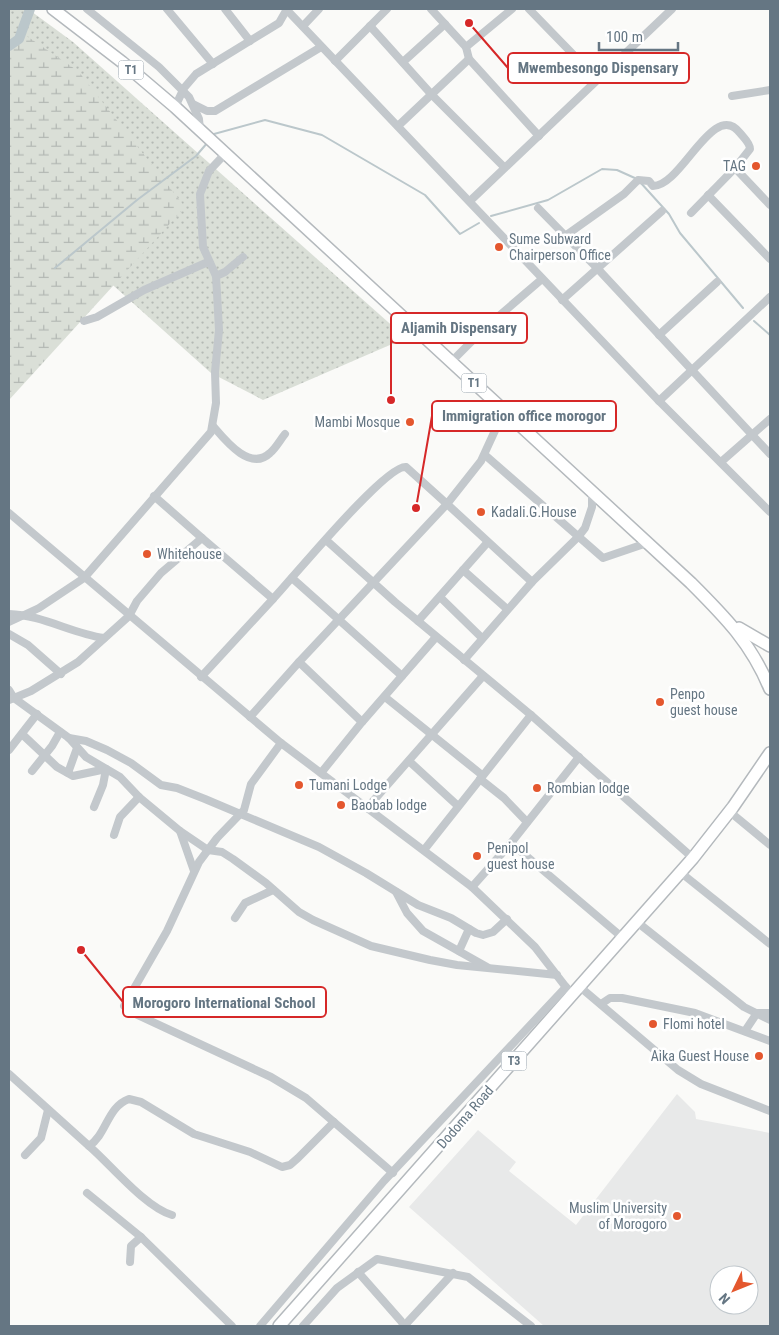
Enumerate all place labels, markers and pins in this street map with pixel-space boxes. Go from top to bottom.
callout: Mwembesongo Dispensary [508,53,689,83]
place label: TAG [723,158,746,174]
marker: TAG [750,160,762,172]
place label: Sume Subward Chairperson Office [509,231,611,263]
marker: Sume Subward Chairperson Office [493,241,505,253]
callout: Aljamih Dispensary [391,313,527,343]
callout: Immigration office morogor [432,401,616,431]
place label: Mambi Mosque [315,414,400,430]
marker: Mambi Mosque [404,416,416,428]
place label: Kadali.G.House [491,504,577,520]
marker: Kadali.G.House [475,506,487,518]
place label: Whitehouse [157,546,222,562]
marker: Whitehouse [141,548,153,560]
place label: Penpo guest house [670,686,738,718]
marker: Penpo guest house [654,696,666,708]
place label: Tumani Lodge [309,777,387,793]
marker: Tumani Lodge [293,779,305,791]
place label: Rombian lodge [547,780,630,796]
marker: Rombian lodge [531,782,543,794]
place label: Baobab lodge [351,797,427,813]
marker: Baobab lodge [335,799,347,811]
place label: Penipol guest house [487,840,555,872]
marker: Penipol guest house [471,850,483,862]
callout: Morogoro International School [123,987,326,1017]
place label: Flomi hotel [663,1016,725,1032]
marker: Flomi hotel [647,1018,659,1030]
place label: Aika Guest House [651,1048,749,1064]
marker: Aika Guest House [753,1050,765,1062]
place label: Muslim University of Morogoro [569,1200,667,1232]
marker: Muslim University of Morogoro [671,1210,683,1222]

